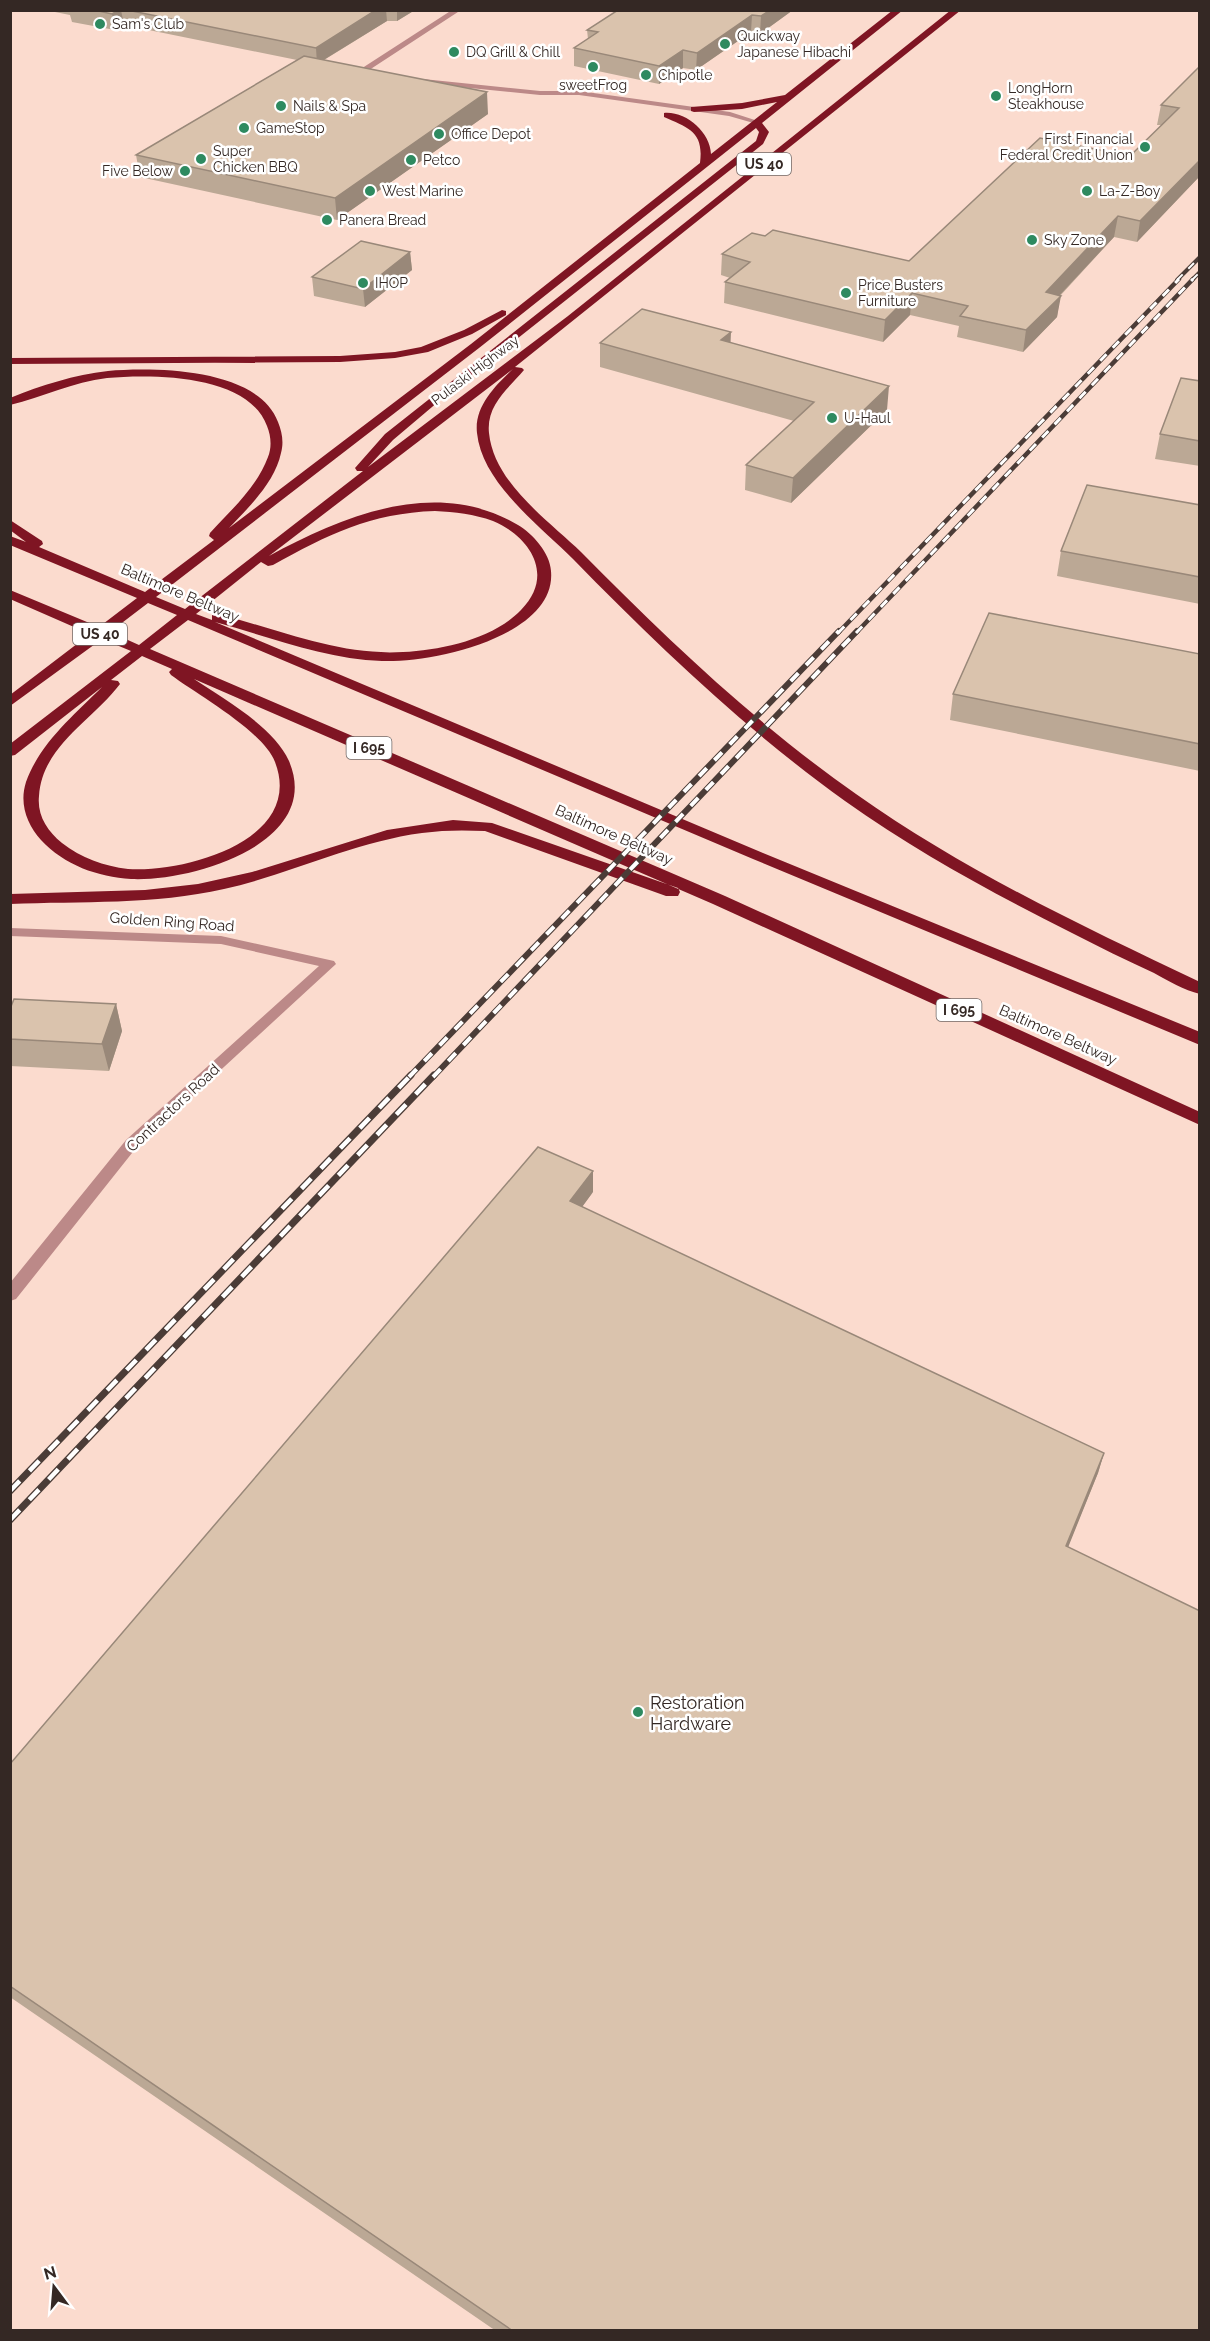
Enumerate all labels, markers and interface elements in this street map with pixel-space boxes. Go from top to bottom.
place label: Sam's Club [112,16,185,32]
marker: Sam's Club [93,17,107,31]
place label: Quickway Japanese Hibachi [737,28,851,60]
marker: Quickway Japanese Hibachi [718,37,732,51]
place label: DQ Grill & Chill [466,44,560,60]
marker: DQ Grill & Chill [447,45,461,59]
marker: sweetFrog [586,60,600,74]
place label: Chipotle [658,67,712,83]
marker: Chipotle [639,68,653,82]
place label: sweetFrog [559,77,627,93]
place label: LongHorn Steakhouse [1008,80,1084,112]
marker: LongHorn Steakhouse [989,89,1003,103]
place label: Nails & Spa [293,98,366,114]
marker: Nails & Spa [274,99,288,113]
place label: GameStop [256,120,325,136]
marker: GameStop [237,121,251,135]
place label: Office Depot [451,126,531,142]
marker: Office Depot [432,127,446,141]
place label: First Financial Federal Credit Union [1000,131,1133,163]
marker: First Financial Federal Credit Union [1138,140,1152,154]
place label: Super Chicken BBQ [213,143,298,175]
marker: Super Chicken BBQ [194,152,208,166]
place label: Petco [423,152,460,168]
marker: Petco [404,153,418,167]
road number: US 40 [737,153,791,175]
place label: Five Below [102,163,174,179]
marker: Five Below [178,164,192,178]
place label: West Marine [382,183,463,199]
place label: La-Z-Boy [1099,183,1161,199]
marker: West Marine [363,184,377,198]
marker: La-Z-Boy [1080,184,1094,198]
place label: Panera Bread [339,212,426,228]
marker: Panera Bread [320,213,334,227]
place label: Sky Zone [1044,232,1104,248]
marker: Sky Zone [1025,233,1039,247]
place label: IHOP [375,275,408,291]
marker: IHOP [356,276,370,290]
place label: Price Busters Furniture [858,277,943,309]
marker: Price Busters Furniture [839,286,853,300]
street label: Pulaski Highway [428,332,522,408]
place label: U-Haul [844,410,891,426]
marker: U-Haul [825,411,839,425]
street label: Baltimore Beltway [118,560,242,626]
road number: US 40 [73,623,127,645]
road number: I 695 [346,737,392,759]
street label: Baltimore Beltway [552,801,676,869]
street label: Golden Ring Road [109,909,235,935]
road number: I 695 [936,999,982,1021]
street label: Baltimore Beltway [996,1001,1120,1069]
street label: Contractors Road [123,1060,223,1156]
place label: Restoration Hardware [650,1692,744,1734]
marker: Restoration Hardware [631,1705,645,1719]
north arrow [24,2257,84,2317]
text: N [42,2262,58,2284]

